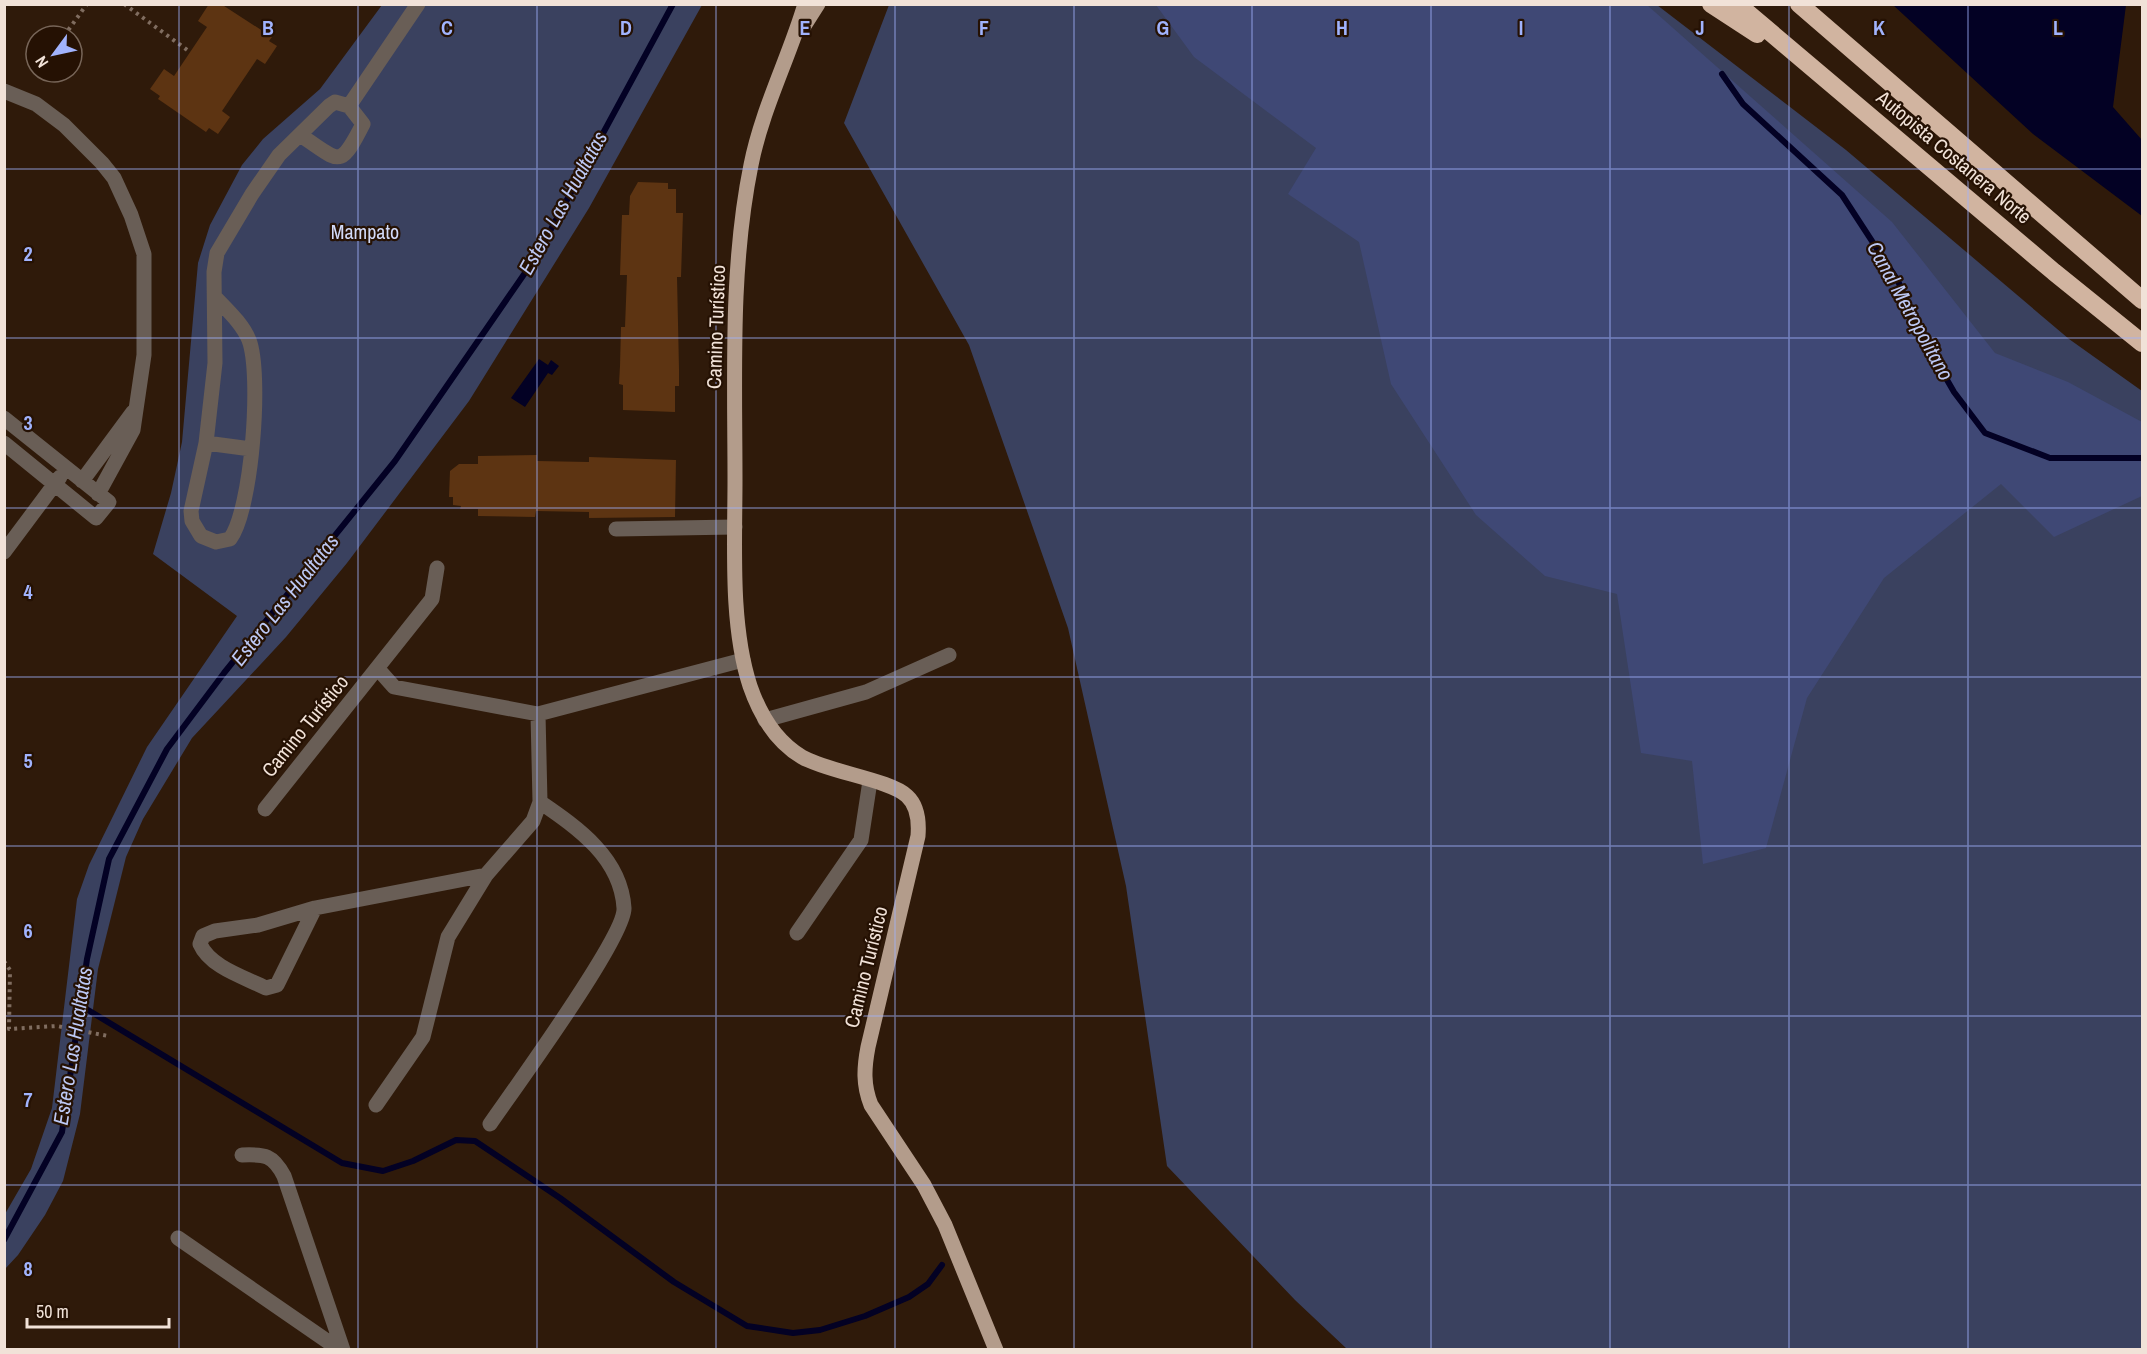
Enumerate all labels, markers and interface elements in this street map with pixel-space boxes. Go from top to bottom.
text: B [262,14,274,41]
text: C [441,14,453,41]
text: D [620,14,632,41]
text: E [800,14,811,41]
text: F [979,14,989,41]
text: G [1157,14,1169,41]
text: H [1336,14,1348,41]
text: I [1519,14,1523,41]
text: J [1695,14,1705,41]
text: K [1873,14,1885,41]
text: L [2053,14,2063,41]
north arrow [24,24,84,84]
text: N [30,52,53,72]
street label: Autopista Costanera Norte [1870,83,2037,229]
water label: Estero Las Hualtatas [511,125,614,280]
park label: Mampato [331,218,399,245]
water label: Canal Metropolitano [1860,236,1961,386]
text: 2 [23,240,33,267]
street label: Camino Turístico [700,264,731,389]
text: 3 [23,409,33,436]
water label: Estero Las Hualtatas [224,527,345,672]
text: 4 [23,578,33,605]
street label: Camino Turístico [255,669,354,782]
text: 5 [23,747,33,774]
street label: Camino Turístico [837,903,894,1030]
text: 6 [23,917,33,944]
water label: Estero Las Hualtatas [46,964,99,1127]
text: 7 [23,1086,33,1113]
text: 8 [23,1255,33,1282]
scale bar [27,1291,170,1329]
text: 50 m [36,1299,69,1324]

